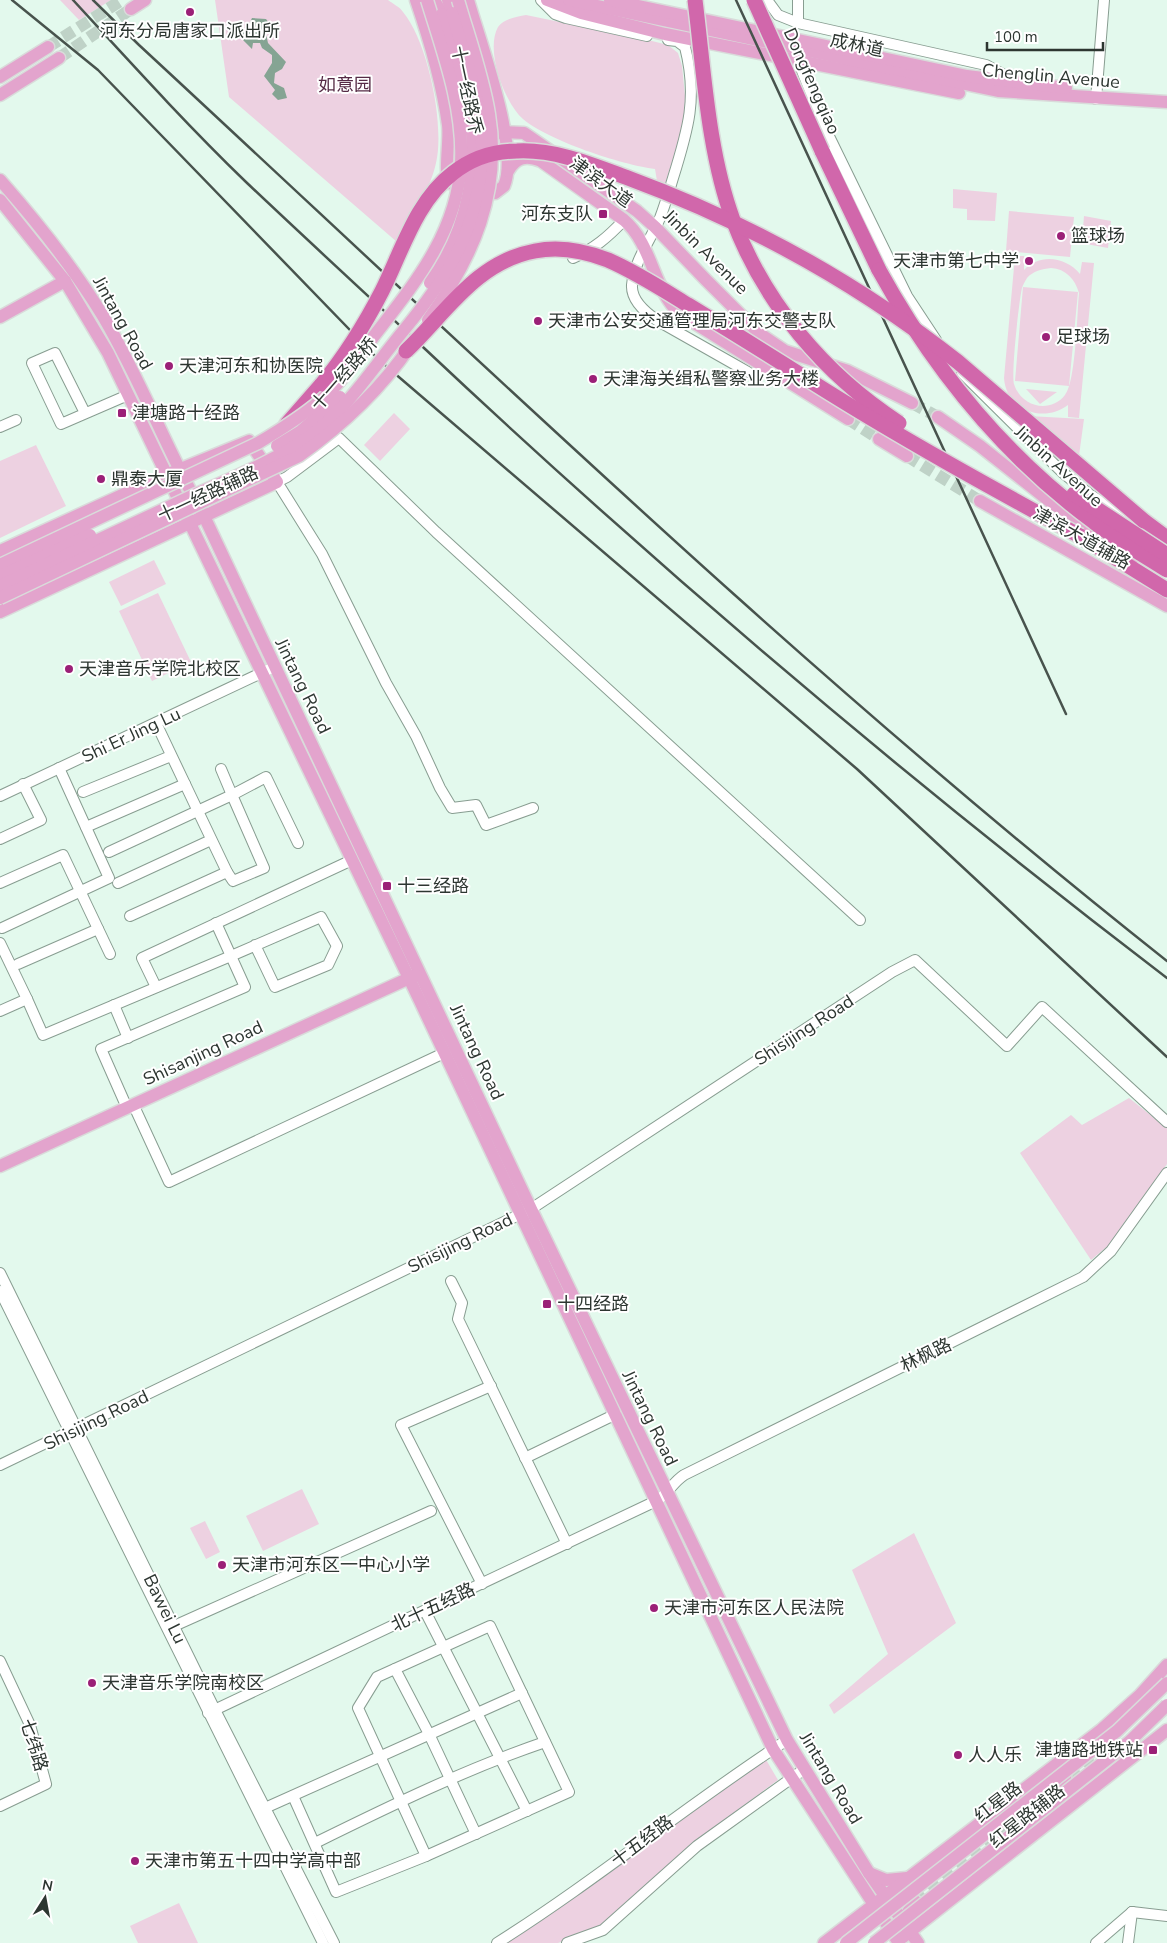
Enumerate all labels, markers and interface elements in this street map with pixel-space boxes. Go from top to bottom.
marker: 河东分局唐家口派出所 [184,6,196,18]
place label: 河东分局唐家口派出所 [100,19,280,43]
scale bar [987,20,1103,52]
street label: Dongfengqiao [778,24,846,138]
text: 100 m [994,27,1038,47]
street label: 成林道 [828,28,886,62]
street label: 十一经路乔 [446,43,488,137]
street label: Chenglin Avenue [981,58,1121,94]
park label: 如意园 [318,73,372,97]
street label: 津滨大道 [565,151,637,213]
place label: 河东支队 [521,202,593,226]
street label: Jinbin Avenue [658,204,754,300]
marker: 河东支队 [597,208,609,220]
place label: 篮球场 [1071,224,1125,248]
marker: 篮球场 [1055,230,1067,242]
place label: 天津市第七中学 [893,249,1019,273]
marker: 天津市第七中学 [1023,255,1035,267]
street label: Jintang Road [87,271,159,374]
place label: 天津市公安交通管理局河东交警支队 [548,309,836,333]
marker: 天津市公安交通管理局河东交警支队 [532,315,544,327]
place label: 足球场 [1056,325,1110,349]
marker: 足球场 [1040,331,1052,343]
street label: 十一经路桥 [305,332,383,416]
place label: 天津河东和协医院 [179,354,323,378]
marker: 天津河东和协医院 [163,360,175,372]
place label: 天津海关缉私警察业务大楼 [603,367,819,391]
marker: 天津海关缉私警察业务大楼 [587,373,599,385]
place label: 津塘路十经路 [132,401,240,425]
marker: 津塘路十经路 [116,407,128,419]
street label: Jinbin Avenue [1009,419,1108,512]
street label: 十一经路辅路 [154,460,262,528]
place label: 鼎泰大厦 [111,467,183,491]
marker: 鼎泰大厦 [95,473,107,485]
street label: 津滨大道辅路 [1029,501,1135,575]
street label: Jintang Road [269,633,336,738]
place label: 天津音乐学院北校区 [79,657,241,681]
marker: 天津音乐学院北校区 [63,663,75,675]
street label: Shi Er Jing Lu [78,702,184,768]
place label: 十三经路 [397,874,469,898]
marker: 十三经路 [381,880,393,892]
street label: Shisijing Road [750,989,858,1071]
street label: Jintang Road [444,999,510,1104]
street label: Shisanjing Road [139,1015,267,1091]
street label: Shisijing Road [404,1207,516,1279]
place label: 十四经路 [557,1292,629,1316]
marker: 十四经路 [541,1298,553,1310]
street label: 林枫路 [896,1332,956,1378]
street label: Jintang Road [616,1365,683,1470]
street label: Shisijing Road [40,1384,152,1456]
place label: 天津市河东区一中心小学 [232,1553,430,1577]
marker: 天津市河东区一中心小学 [216,1559,228,1571]
street label: Bawei Lu [138,1570,192,1648]
street label: 北十五经路 [387,1577,479,1637]
place label: 天津市河东区人民法院 [664,1596,844,1620]
marker: 天津市河东区人民法院 [648,1602,660,1614]
place label: 天津音乐学院南校区 [102,1671,264,1695]
marker: 天津音乐学院南校区 [86,1677,98,1689]
street label: 七纬路 [15,1716,53,1774]
street label: Jintang Road [794,1727,868,1828]
place label: 津塘路地铁站 [1035,1738,1143,1762]
place label: 人人乐 [968,1743,1022,1767]
marker: 津塘路地铁站 [1147,1744,1159,1756]
marker: 人人乐 [952,1749,964,1761]
street label: 红星路 [969,1776,1027,1828]
street label: 红星路辅路 [984,1779,1070,1853]
street label: 十五经路 [606,1810,678,1872]
place label: 天津市第五十四中学高中部 [145,1849,361,1873]
marker: 天津市第五十四中学高中部 [129,1855,141,1867]
north arrow [20,1873,70,1923]
text: N [40,1875,54,1896]

